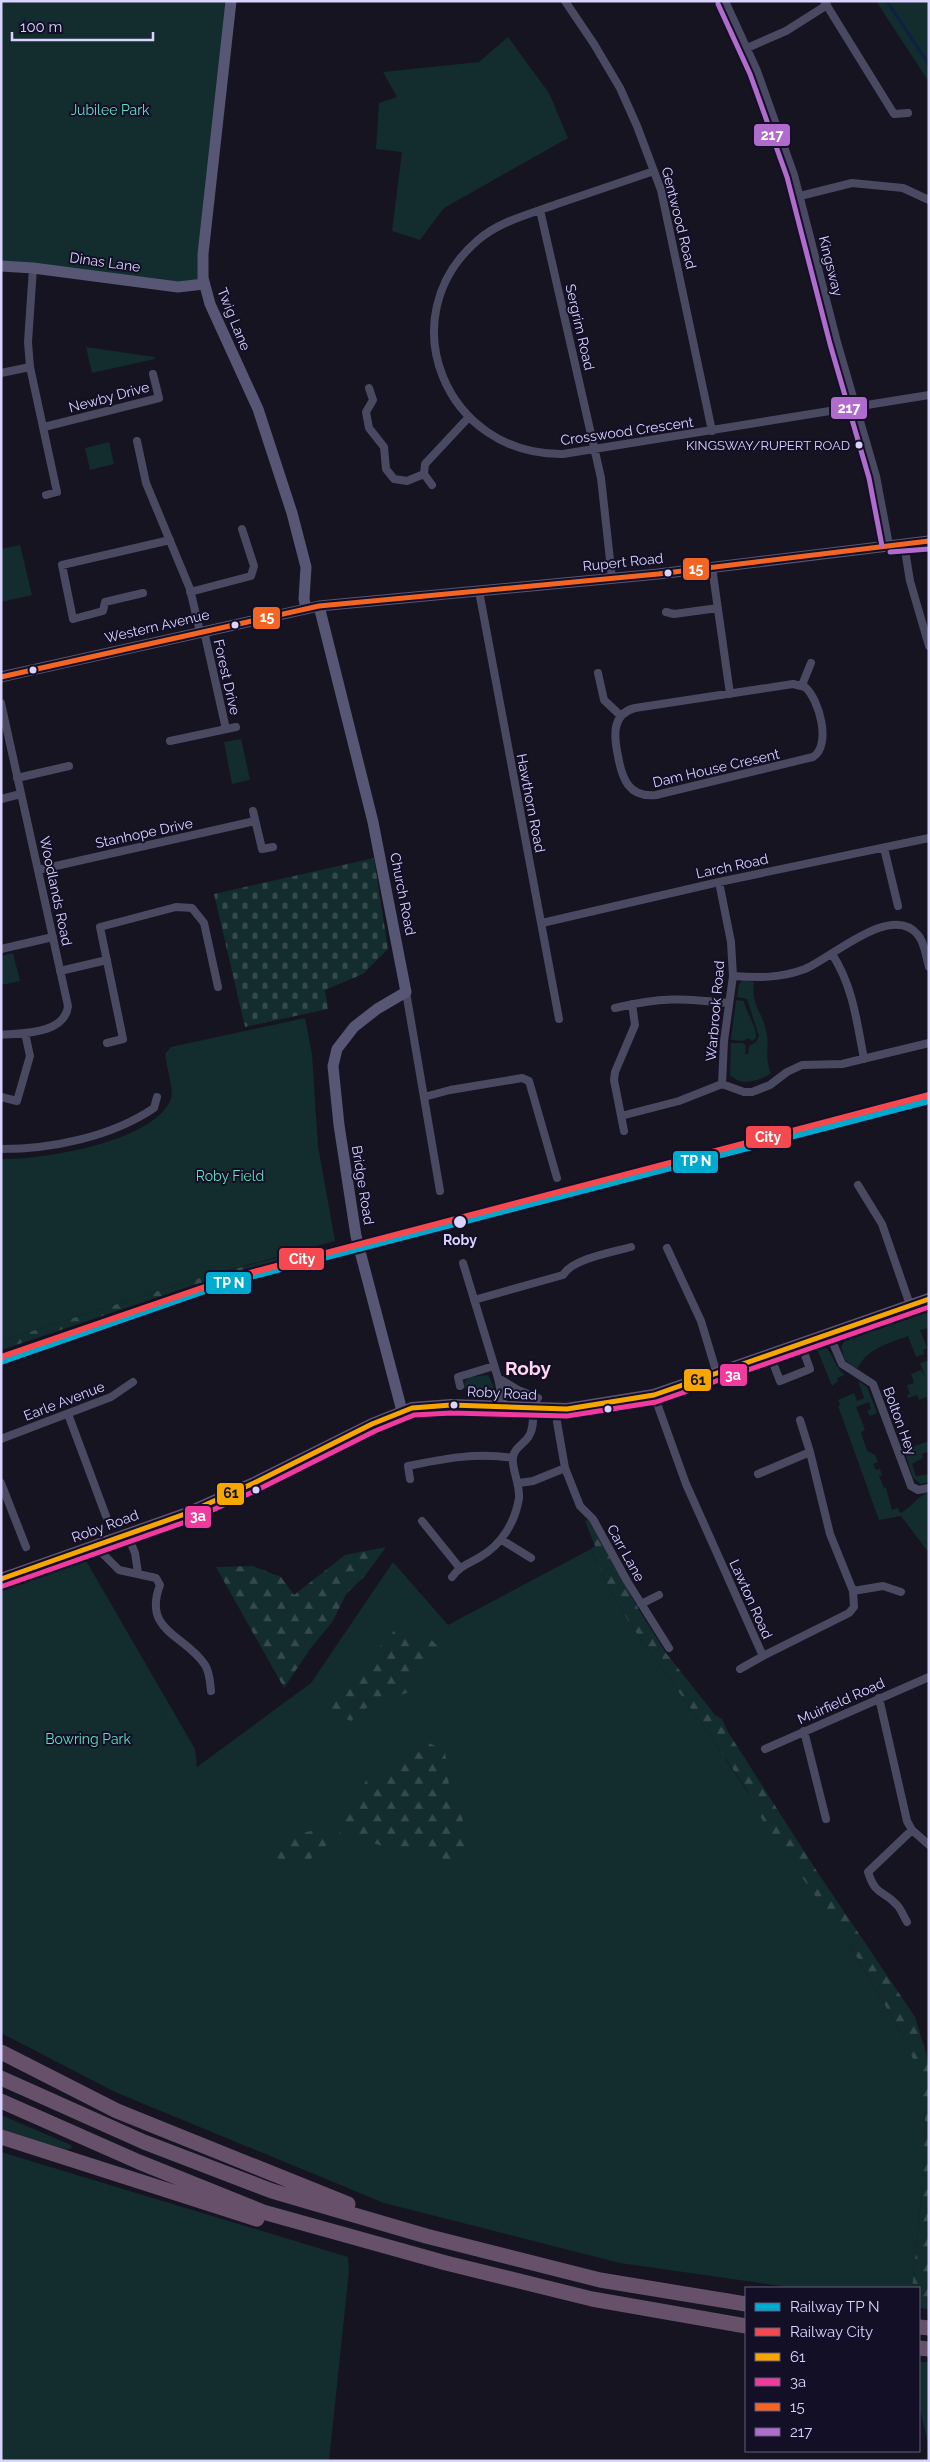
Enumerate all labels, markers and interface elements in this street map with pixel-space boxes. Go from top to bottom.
scale bar [12,10,154,42]
text: 100 m [20,18,62,36]
park label: Jubilee Park [70,102,150,118]
line badge: 217 [753,123,791,147]
text: 217 [761,127,783,143]
street label: Gentwood Road [659,165,699,271]
street label: Kingsway [816,234,846,298]
street label: Dinas Lane [69,249,141,275]
street label: Sergrim Road [562,282,598,372]
street label: Twig Lane [214,285,254,353]
street label: Newby Drive [67,379,151,415]
line badge: 217 [830,396,868,420]
text: 217 [838,400,860,416]
street label: Crosswood Crescent [560,414,695,448]
place label: KINGSWAY/RUPERT ROAD [686,438,850,453]
marker: KINGSWAY/RUPERT ROAD [854,440,864,450]
street label: Rupert Road [582,550,664,574]
line badge: 15 [682,557,710,581]
text: 15 [689,561,704,577]
unlabelled marker [663,568,673,578]
street label: Western Avenue [103,606,211,646]
line badge: 15 [252,606,281,630]
text: 15 [260,609,275,625]
unlabelled marker [230,620,240,630]
street label: Forest Drive [210,637,244,717]
unlabelled marker [28,665,38,675]
street label: Dam House Cresent [651,746,781,790]
street label: Hawthorn Road [514,752,548,854]
street label: Stanhope Drive [94,815,194,851]
street label: Woodlands Road [37,835,75,947]
street label: Church Road [387,851,419,937]
street label: Larch Road [694,851,770,881]
street label: Warbrook Road [703,960,727,1062]
line badge: City [745,1125,792,1149]
text: City [755,1129,781,1145]
street label: Bridge Road [349,1144,377,1226]
line badge: TP N [672,1150,719,1174]
text: TP N [680,1153,712,1169]
park label: Roby Field [196,1168,264,1184]
marker: Roby [452,1214,468,1230]
place label: Roby [443,1232,477,1248]
line badge: City [278,1247,325,1271]
text: City [289,1251,315,1267]
line badge: TP N [205,1271,252,1295]
text: TP N [213,1275,245,1291]
district label: Roby [505,1357,552,1379]
line badge: 3a [719,1363,748,1387]
text: 3a [725,1367,741,1383]
line badge: 61 [683,1368,712,1392]
text: 61 [690,1372,706,1388]
street label: Earle Avenue [21,1378,107,1424]
street label: Roby Road [467,1383,537,1403]
street label: Bolton Hey [880,1384,920,1458]
unlabelled marker [449,1400,459,1410]
unlabelled marker [603,1404,613,1414]
line badge: 61 [216,1482,245,1506]
text: 61 [223,1485,239,1501]
unlabelled marker [251,1485,261,1495]
line badge: 3a [184,1505,212,1529]
street label: Roby Road [69,1507,141,1545]
text: 3a [190,1508,206,1524]
street label: Carr Lane [604,1522,648,1584]
street label: Lawton Road [726,1557,776,1641]
street label: Muirfield Road [795,1675,887,1727]
park label: Bowring Park [45,1731,131,1747]
legend [745,2287,920,2452]
text: Railway TP N [790,2298,880,2316]
text: Railway City [790,2323,873,2341]
text: 61 [790,2348,806,2366]
text: 3a [790,2373,806,2391]
text: 15 [790,2398,805,2416]
text: 217 [790,2423,812,2441]

